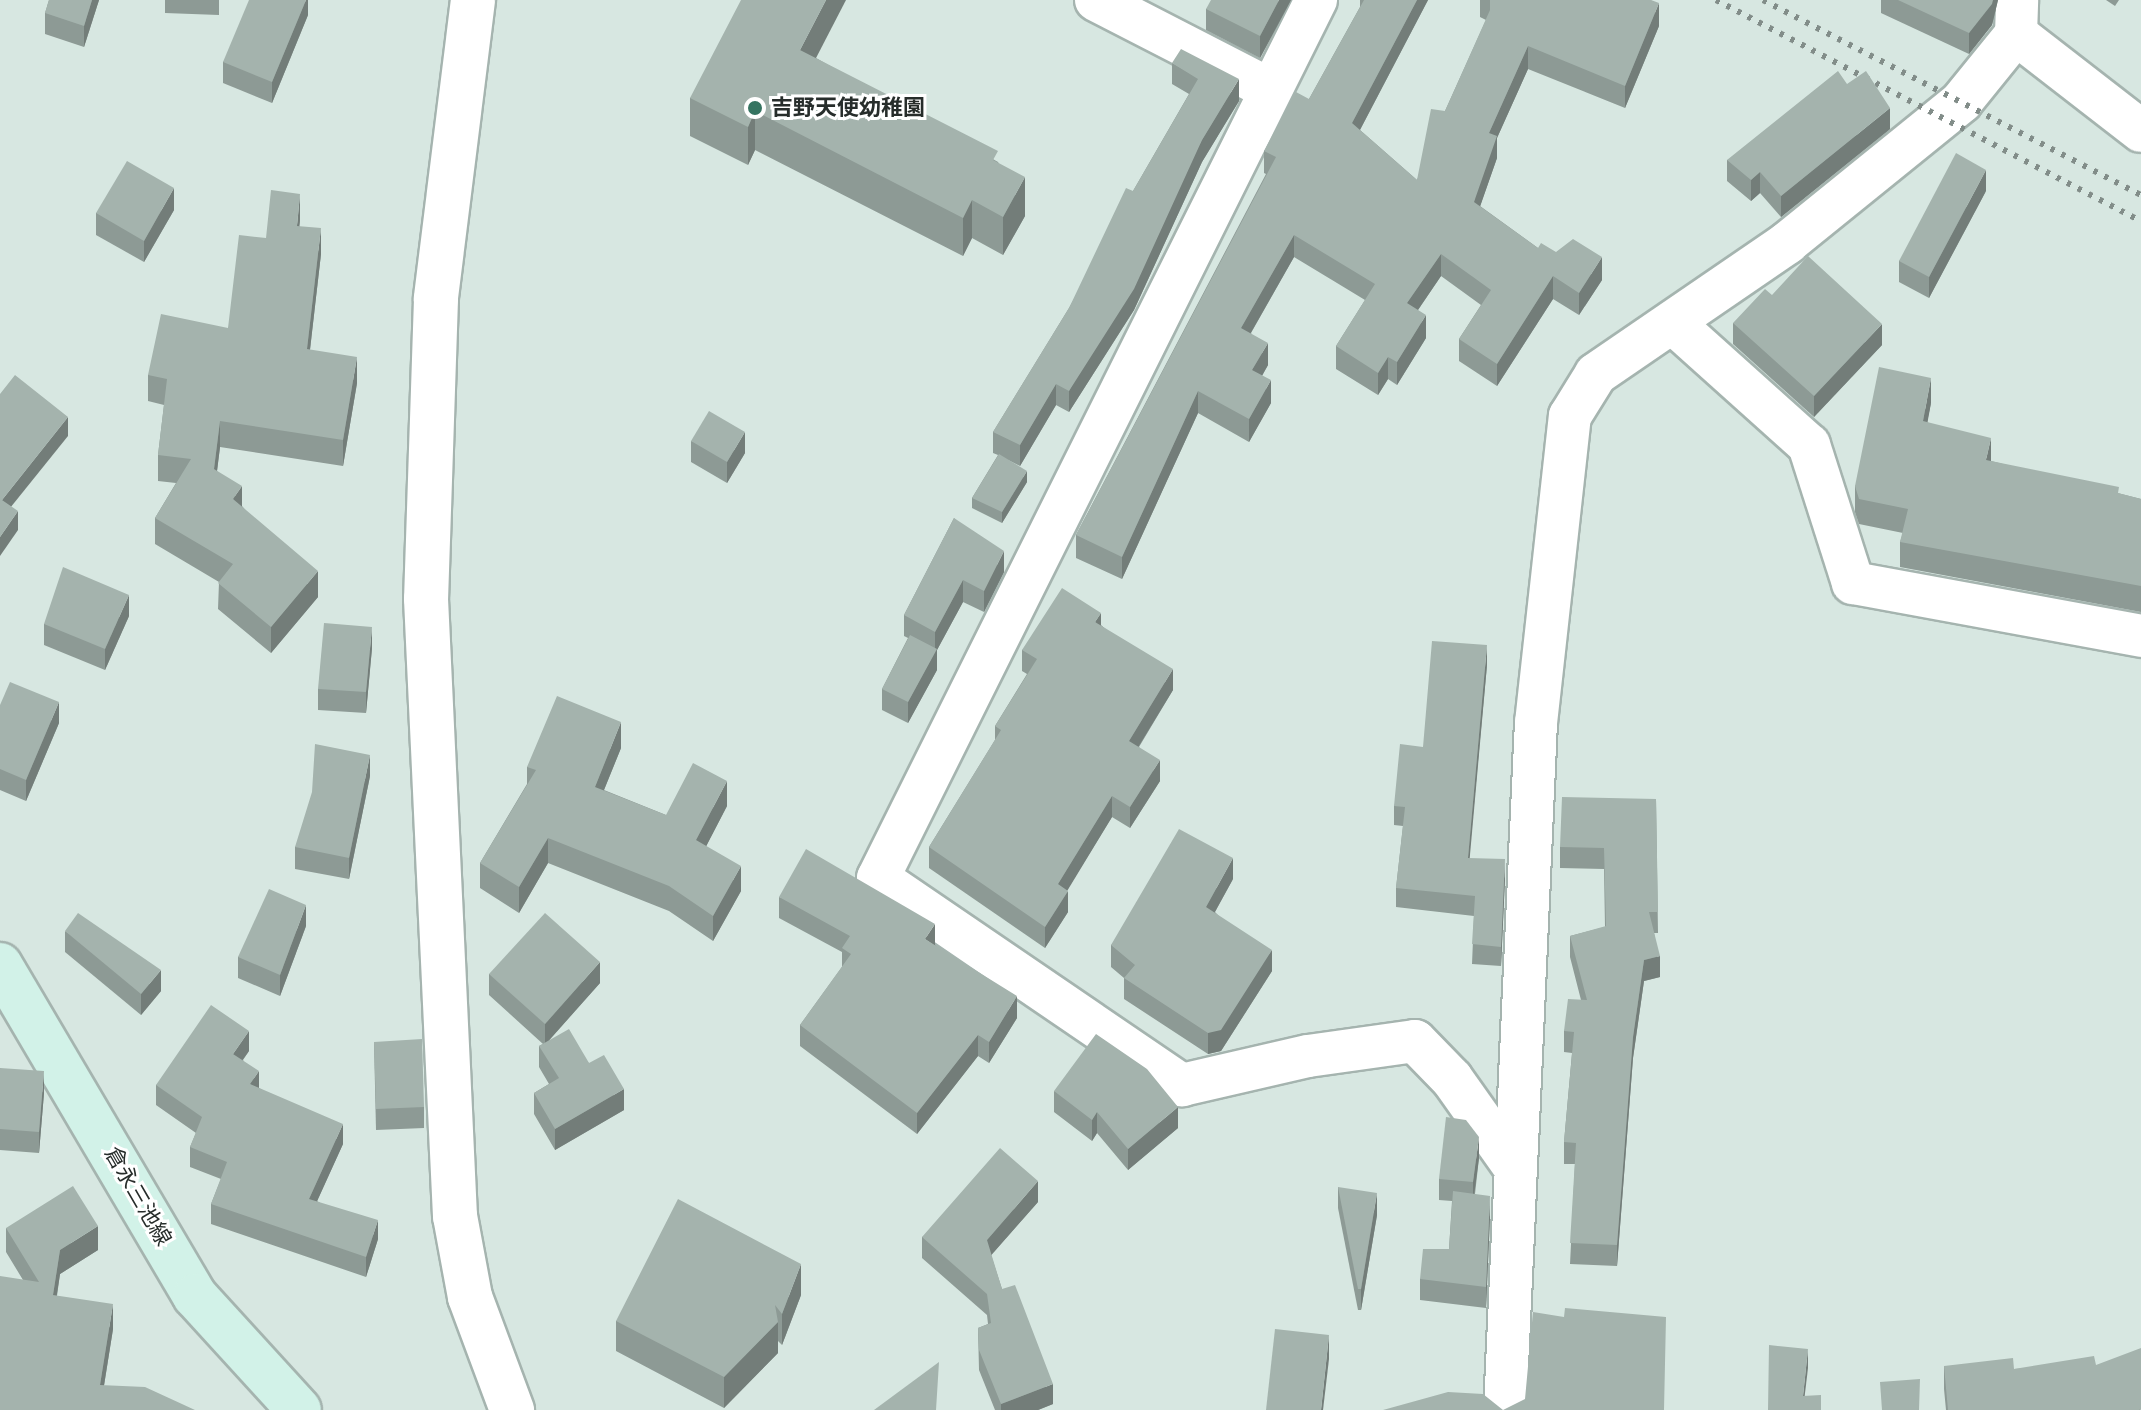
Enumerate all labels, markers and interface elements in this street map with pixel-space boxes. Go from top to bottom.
place label: 吉野天使幼稚園 [771,95,925,121]
marker: 吉野天使幼稚園 [746,99,764,117]
street label: 倉永三池線 [99,1142,177,1250]

